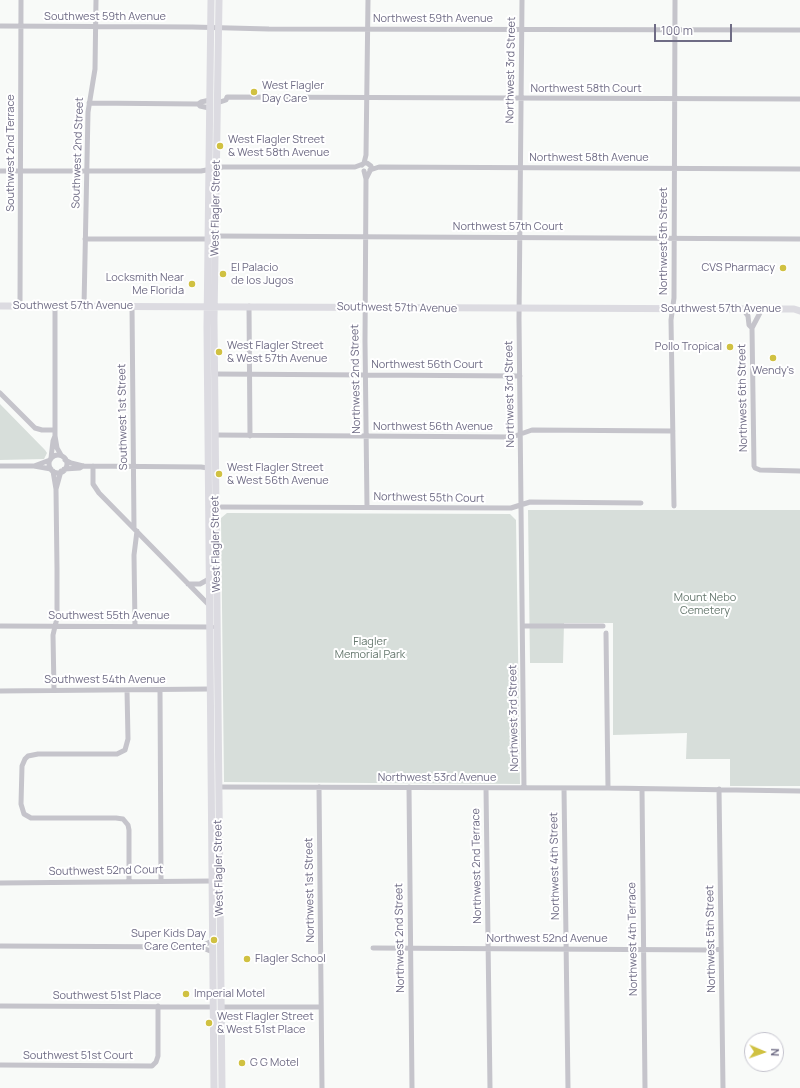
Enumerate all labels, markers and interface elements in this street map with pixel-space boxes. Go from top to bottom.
street label: Southwest 59th Avenue [44,10,166,24]
street label: Northwest 59th Avenue [373,12,493,26]
street label: Northwest 3rd Street [503,16,519,124]
scale bar [656,16,734,42]
text: 100 m [661,22,693,39]
place label: West Flagler Day Care [262,79,324,105]
street label: Northwest 58th Court [530,82,642,96]
marker: West Flagler Day Care [249,87,259,97]
street label: Southwest 2nd Terrace [4,94,18,212]
street label: Southwest 2nd Street [69,97,87,209]
place label: West Flagler Street & West 58th Avenue [228,133,329,159]
marker: West Flagler Street & West 58th Avenue [215,141,225,151]
street label: Northwest 58th Avenue [529,151,649,165]
street label: West Flagler Street [209,160,223,256]
street label: Northwest 5th Street [657,187,671,295]
street label: Northwest 57th Court [453,220,563,234]
place label: El Palacio de los Jugos [231,261,294,287]
place label: CVS Pharmacy [702,261,775,275]
marker: CVS Pharmacy [778,263,788,273]
marker: El Palacio de los Jugos [218,269,228,279]
place label: Locksmith Near Me Florida [106,271,184,297]
marker: Locksmith Near Me Florida [187,279,197,289]
street label: Southwest 57th Avenue [13,299,133,313]
street label: Southwest 57th Avenue [337,300,457,316]
street label: Southwest 57th Avenue [661,302,781,316]
street label: Northwest 2nd Street [348,324,364,434]
place label: West Flagler Street & West 57th Avenue [227,339,327,365]
street label: Northwest 3rd Street [502,340,518,448]
place label: Pollo Tropical [655,340,722,354]
marker: Pollo Tropical [725,342,735,352]
street label: Northwest 6th Street [735,344,751,452]
marker: West Flagler Street & West 57th Avenue [214,347,224,357]
marker: Wendy's [768,353,778,363]
street label: Northwest 56th Court [371,358,483,372]
street label: Southwest 1st Street [115,364,131,470]
place label: Wendy's [752,364,794,378]
street label: Northwest 56th Avenue [373,420,493,434]
place label: West Flagler Street & West 56th Avenue [227,461,329,487]
marker: West Flagler Street & West 56th Avenue [214,469,224,479]
street label: Northwest 55th Court [373,490,485,506]
street label: West Flagler Street [209,496,223,592]
park label: Mount Nebo Cemetery [674,591,736,617]
street label: Southwest 55th Avenue [48,609,170,623]
park label: Flagler Memorial Park [335,635,405,661]
street label: Northwest 3rd Street [506,664,522,772]
street label: Southwest 54th Avenue [44,673,166,687]
street label: Northwest 53rd Avenue [378,771,496,785]
street label: Northwest 2nd Terrace [469,808,485,924]
street label: Northwest 4th Street [547,812,563,920]
street label: West Flagler Street [212,820,226,916]
street label: Northwest 1st Street [302,837,318,943]
street label: Southwest 52nd Court [49,863,163,879]
street label: Northwest 4th Terrace [625,882,641,996]
street label: Northwest 2nd Street [392,883,408,993]
street label: Northwest 5th Street [703,885,719,993]
place label: Super Kids Day Care Center [131,927,206,953]
street label: Northwest 52nd Avenue [486,932,608,946]
marker: Super Kids Day Care Center [209,935,219,945]
place label: Flagler School [255,952,326,966]
marker: Flagler School [242,954,252,964]
place label: Imperial Motel [194,987,265,1001]
street label: Southwest 51st Place [53,989,161,1003]
marker: Imperial Motel [181,989,191,999]
place label: West Flagler Street & West 51st Place [217,1010,314,1036]
marker: West Flagler Street & West 51st Place [204,1018,214,1028]
north arrow [744,1032,784,1072]
text: N [768,1048,783,1057]
street label: Southwest 51st Court [23,1049,133,1063]
place label: G G Motel [250,1056,299,1070]
marker: G G Motel [237,1058,247,1068]

